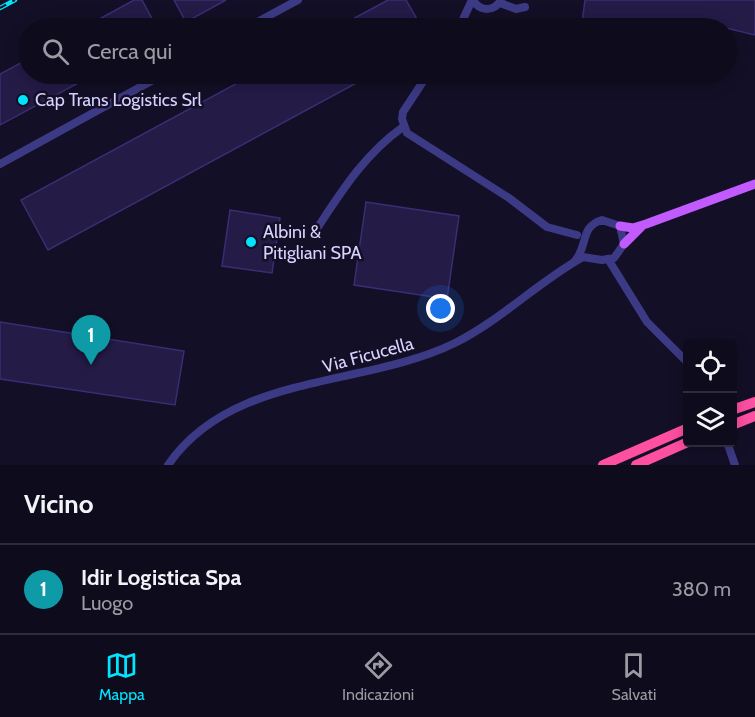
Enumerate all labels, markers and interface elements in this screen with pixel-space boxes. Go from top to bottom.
search box [18,18,737,84]
icon: search [39,35,72,68]
text: Cerca qui [87,38,172,65]
place label: Cap Trans Logistics Srl [35,89,203,111]
marker: Cap Trans Logistics Srl [16,93,30,107]
place label: Albini & Pitigliani SPA [263,221,362,264]
marker: Albini & Pitigliani SPA [244,235,258,249]
your location [426,294,455,323]
pin: 1 [72,316,110,365]
street label: Via Ficucella [320,332,416,378]
map controls [683,339,737,447]
button: locate [683,339,737,393]
button: layers [683,393,737,447]
text: Vicino [24,488,93,520]
text: Idir Logistica Spa [81,564,241,591]
text: 1 [40,577,47,601]
text: 380 m [672,577,731,601]
text: Luogo [81,591,133,615]
tab: Mappa [99,649,145,704]
tab: Indicazioni [342,649,414,704]
tab: Salvati [612,649,656,704]

